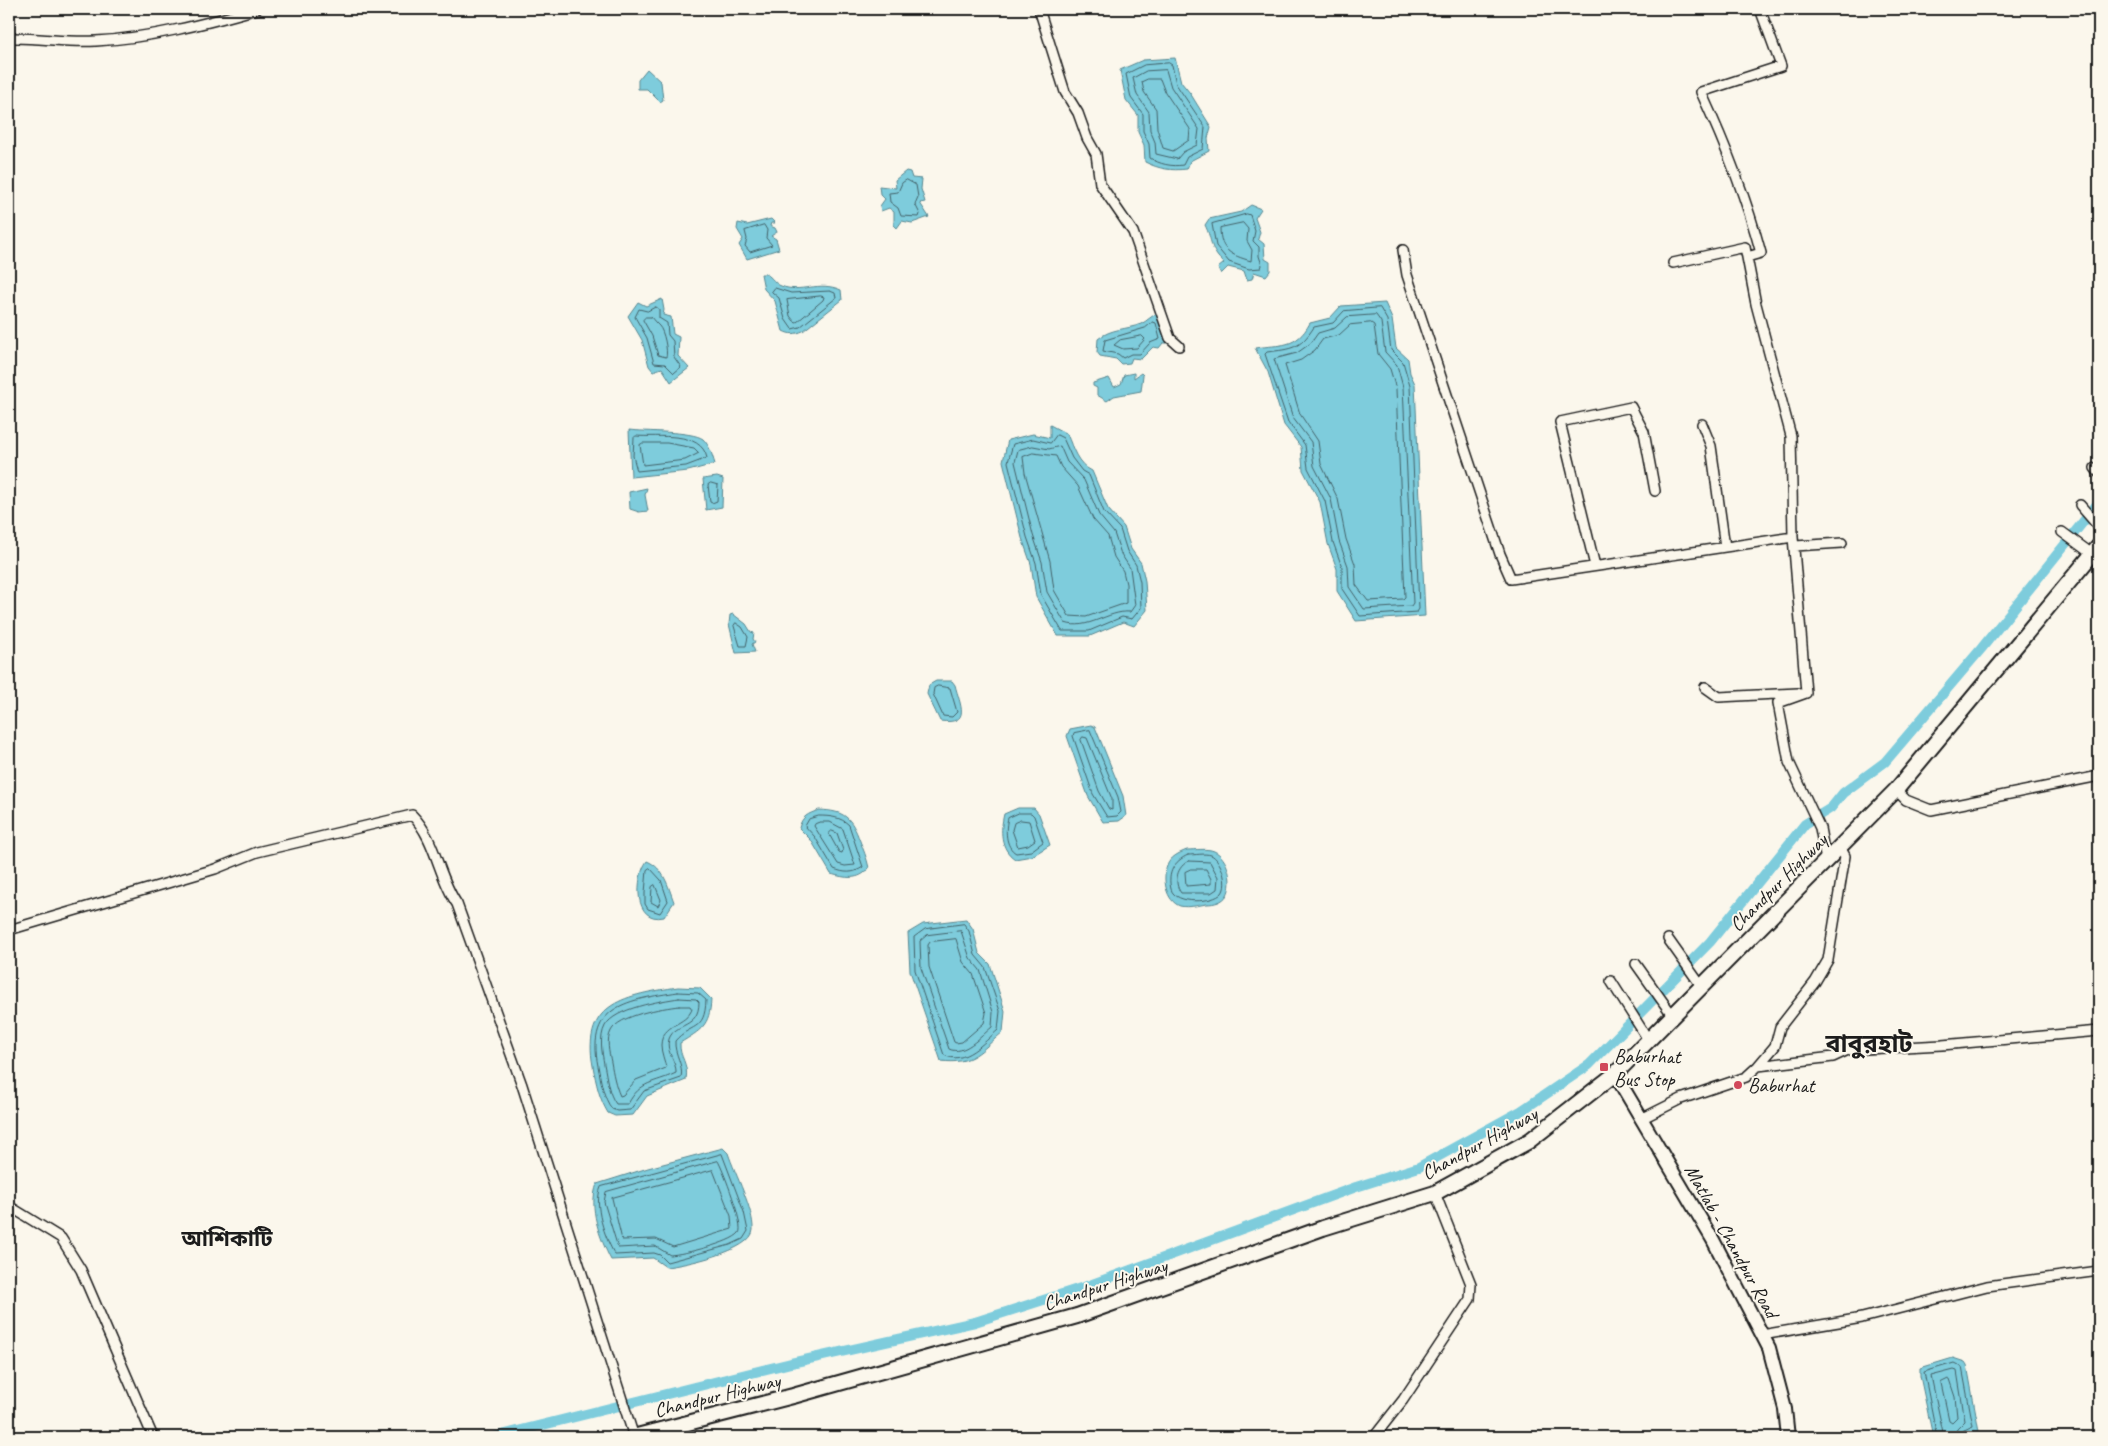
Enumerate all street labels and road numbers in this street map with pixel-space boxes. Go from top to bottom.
street label: Chandpur Highway [1724,827,1834,937]
street label: Chandpur Highway [1417,1100,1543,1186]
street label: Matlab - Chandpur Road [1679,1160,1786,1325]
street label: Chandpur Highway [1040,1252,1172,1316]
street label: Chandpur Highway [652,1367,785,1423]

